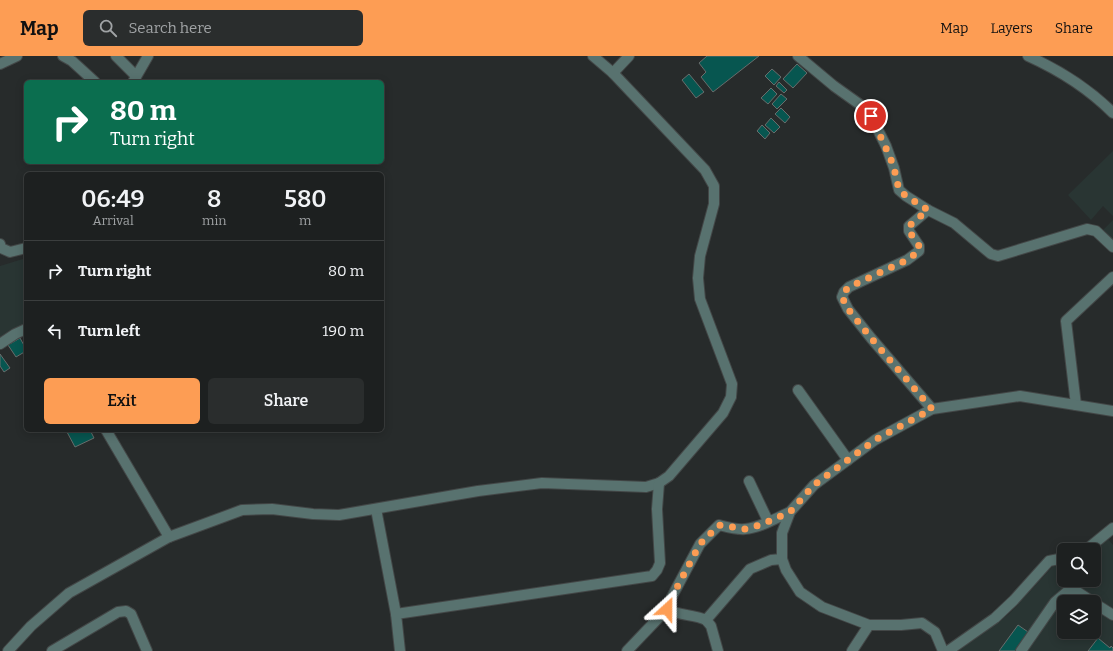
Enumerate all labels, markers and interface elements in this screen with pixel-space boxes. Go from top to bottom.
search box [83,10,363,46]
text: Map [20,17,59,40]
icon: search [97,17,119,39]
text: Search here [129,19,212,37]
text: Map [940,20,968,37]
text: Layers [990,20,1033,37]
text: Share [1055,20,1093,37]
text: 80 m [110,94,176,127]
icon: right [44,96,96,148]
pin [854,99,888,133]
icon: arrive [860,105,882,127]
text: Turn right [110,128,195,150]
text: 06:49 [81,185,145,213]
text: 8 [207,185,222,213]
text: 580 [284,185,327,213]
text: Arrival [92,213,134,228]
text: min [202,213,227,228]
text: m [299,213,311,228]
icon: right [44,260,66,282]
text: Turn right [78,262,151,280]
text: 80 m [328,262,364,280]
icon: left [44,320,66,342]
text: Turn left [78,322,140,340]
text: 190 m [322,322,364,340]
button: Exit [44,378,200,424]
button: Share [208,378,364,424]
map controls [1057,543,1101,639]
button: search [1057,543,1101,587]
position arrow [646,588,688,630]
button: layers [1057,595,1101,639]

